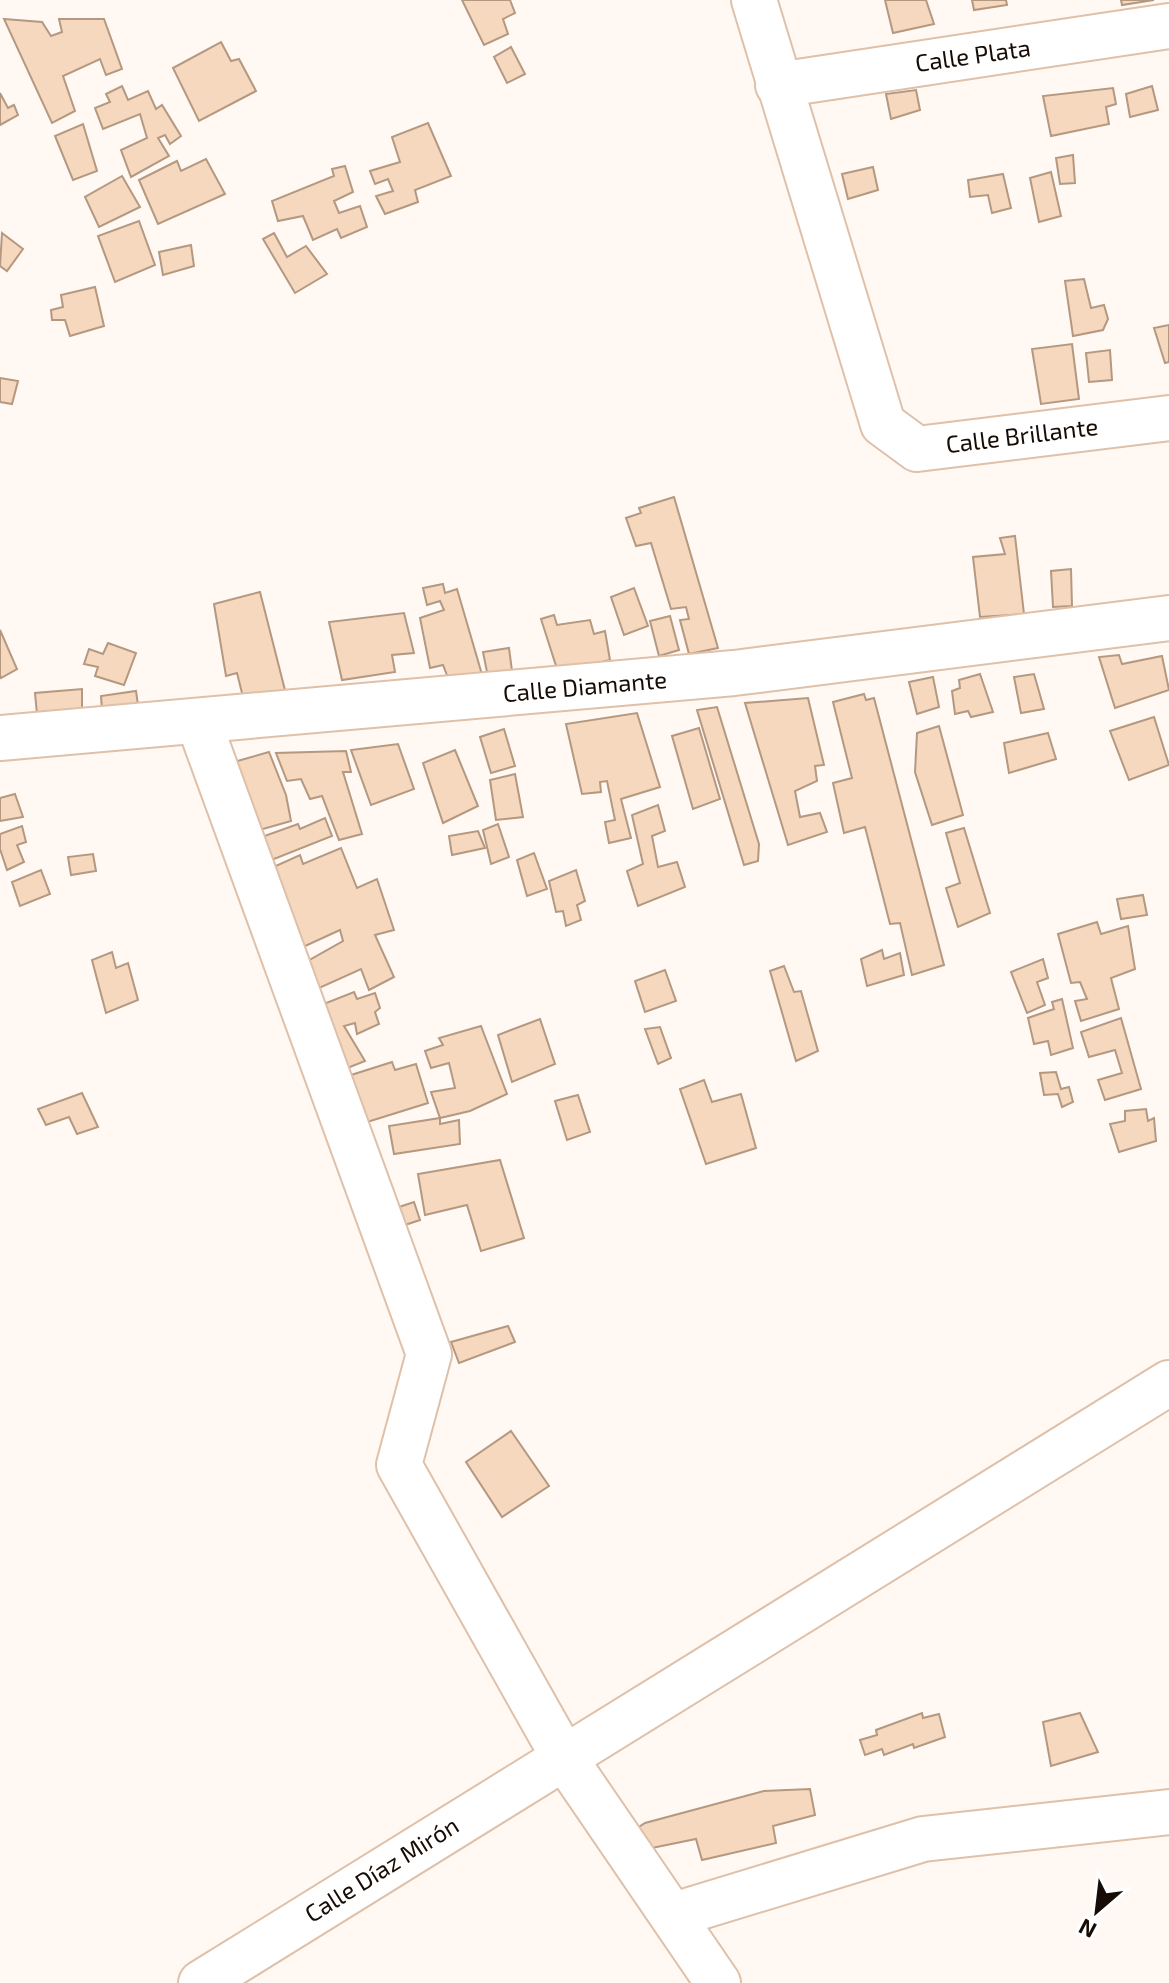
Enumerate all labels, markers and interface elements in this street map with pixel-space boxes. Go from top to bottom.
street label: Calle Plata [913,32,1032,77]
street label: Calle Brillante [944,411,1100,458]
street label: Calle Diamante [502,664,668,707]
street label: Calle Díaz Mirón [299,1810,463,1928]
north arrow [1057,1871,1137,1951]
text: N [1074,1914,1100,1945]

